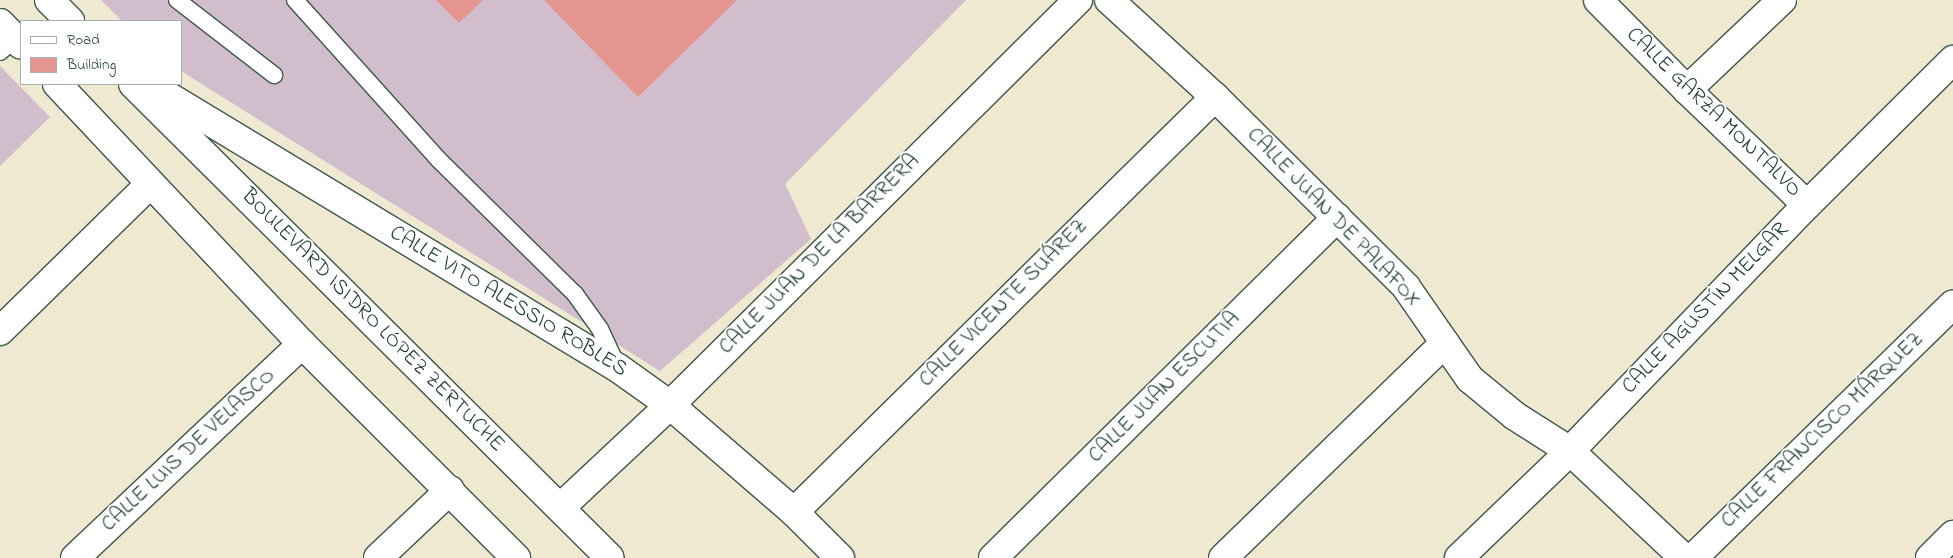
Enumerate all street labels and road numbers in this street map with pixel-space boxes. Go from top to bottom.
street label: CALLE GARZA MONTALVO [1620,22,1806,204]
street label: CALLE JUAN DE PALAFOX [1240,123,1426,313]
street label: CALLE JUAN DE LA BARRERA [714,149,926,361]
street label: BOULEVARD ISIDRO LÓPEZ ZERTUCHE [235,184,509,458]
street label: CALLE VICENTE SUÁREZ [914,214,1094,394]
street label: CALLE AGUSTÍN MELGAR [1617,218,1795,400]
street label: CALLE VITO ALESSIO ROBLES [384,220,632,384]
street label: CALLE JUAN ESCUTIA [1084,307,1246,469]
street label: CALLE FRANCISCO MÁRQUEZ [1716,327,1930,535]
street label: CALLE LUIS DE VELASCO [97,364,281,538]

